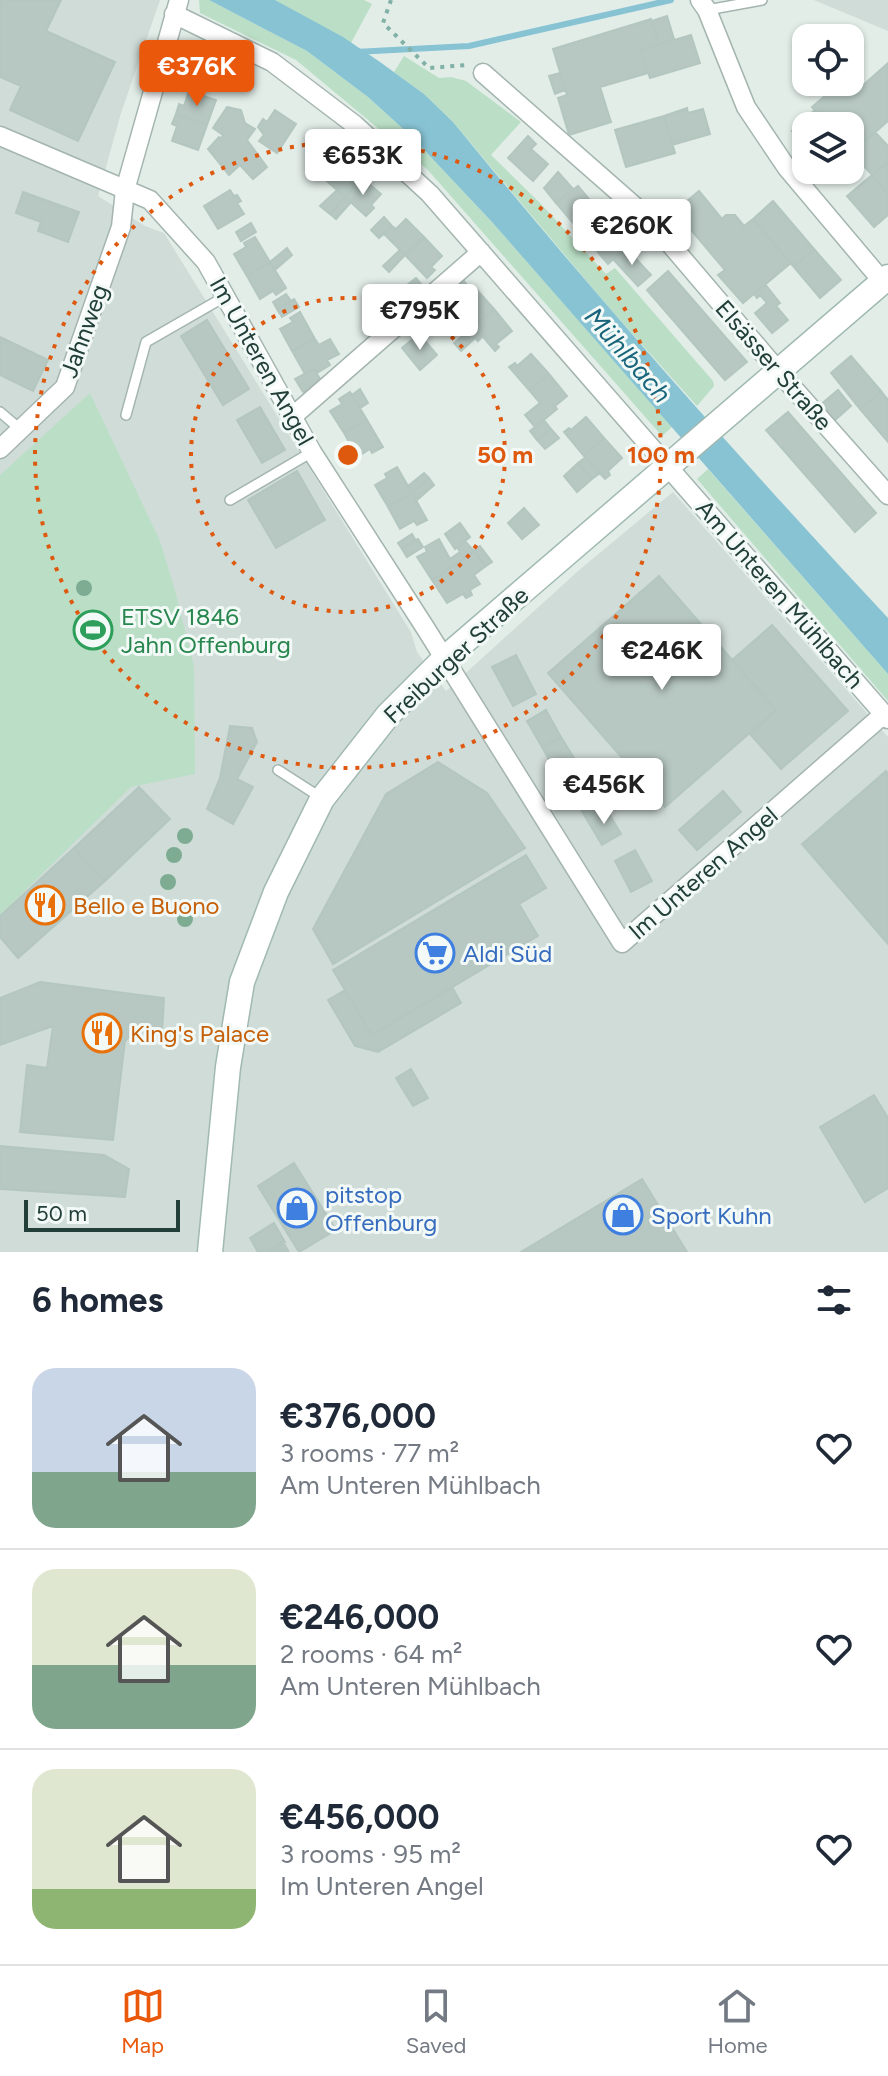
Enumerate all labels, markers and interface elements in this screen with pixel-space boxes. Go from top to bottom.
map controls [792,24,864,184]
button: locate [792,24,864,96]
pin: €376K [141,40,253,108]
text: €376K [157,50,237,82]
button: layers [792,112,864,184]
pin: €653K [307,129,419,197]
text: €653K [323,139,403,171]
pin: €260K [576,199,688,267]
text: €260K [591,209,673,241]
street label: Im Unteren Angel [204,272,320,450]
street label: Jahnweg [54,280,114,382]
pin: €795K [364,284,476,352]
text: €795K [380,294,460,326]
street label: Elsässer Straße [710,294,838,436]
water label: Mühlbach [578,301,678,409]
text: 50 m [477,440,533,469]
text: 100 m [627,440,695,469]
centre of rings [334,441,362,469]
street label: Am Unteren Mühlbach [690,494,870,694]
street label: Freiburger Straße [378,581,534,729]
place label: ETSV 1846 Jahn Offenburg [121,602,291,659]
sports icon: ETSV 1846 Jahn Offenburg [72,609,114,651]
pin: €246K [606,624,718,692]
text: €246K [621,634,703,666]
pin: €456K [548,758,660,826]
text: €456K [563,768,645,800]
street label: Im Unteren Angel [623,800,783,946]
restaurant icon: Bello e Buono [24,884,66,926]
place label: Bello e Buono [73,891,220,920]
supermarket icon: Aldi Süd [414,932,456,974]
place label: Aldi Süd [463,939,552,968]
restaurant icon: King's Palace [81,1012,123,1054]
place label: King's Palace [130,1019,269,1048]
place label: pitstop Offenburg [325,1180,437,1237]
shop icon: pitstop Offenburg [276,1187,318,1229]
shop icon: Sport Kuhn [602,1194,644,1236]
scale bar [24,1196,180,1232]
text: 50 m [36,1200,87,1227]
place label: Sport Kuhn [651,1201,772,1230]
icon: filters [812,1278,856,1322]
text: 6 homes [32,1280,163,1321]
text: €376,000 [280,1396,436,1437]
icon: home [96,1400,192,1496]
icon: heart [812,1426,856,1470]
text: 3 rooms · 77 m² [280,1437,459,1469]
text: Am Unteren Mühlbach [280,1469,541,1501]
text: €246,000 [280,1597,439,1638]
icon: home [96,1601,192,1697]
icon: heart [812,1627,856,1671]
text: 2 rooms · 64 m² [280,1638,462,1670]
text: Am Unteren Mühlbach [280,1670,541,1702]
text: €456,000 [280,1797,439,1838]
icon: home [96,1801,192,1897]
icon: heart [812,1827,856,1871]
text: 3 rooms · 95 m² [280,1838,461,1870]
text: Im Unteren Angel [280,1870,484,1902]
tab: Map [121,1984,165,2059]
tab: Saved [406,1984,466,2059]
tab: Home [707,1984,767,2059]

